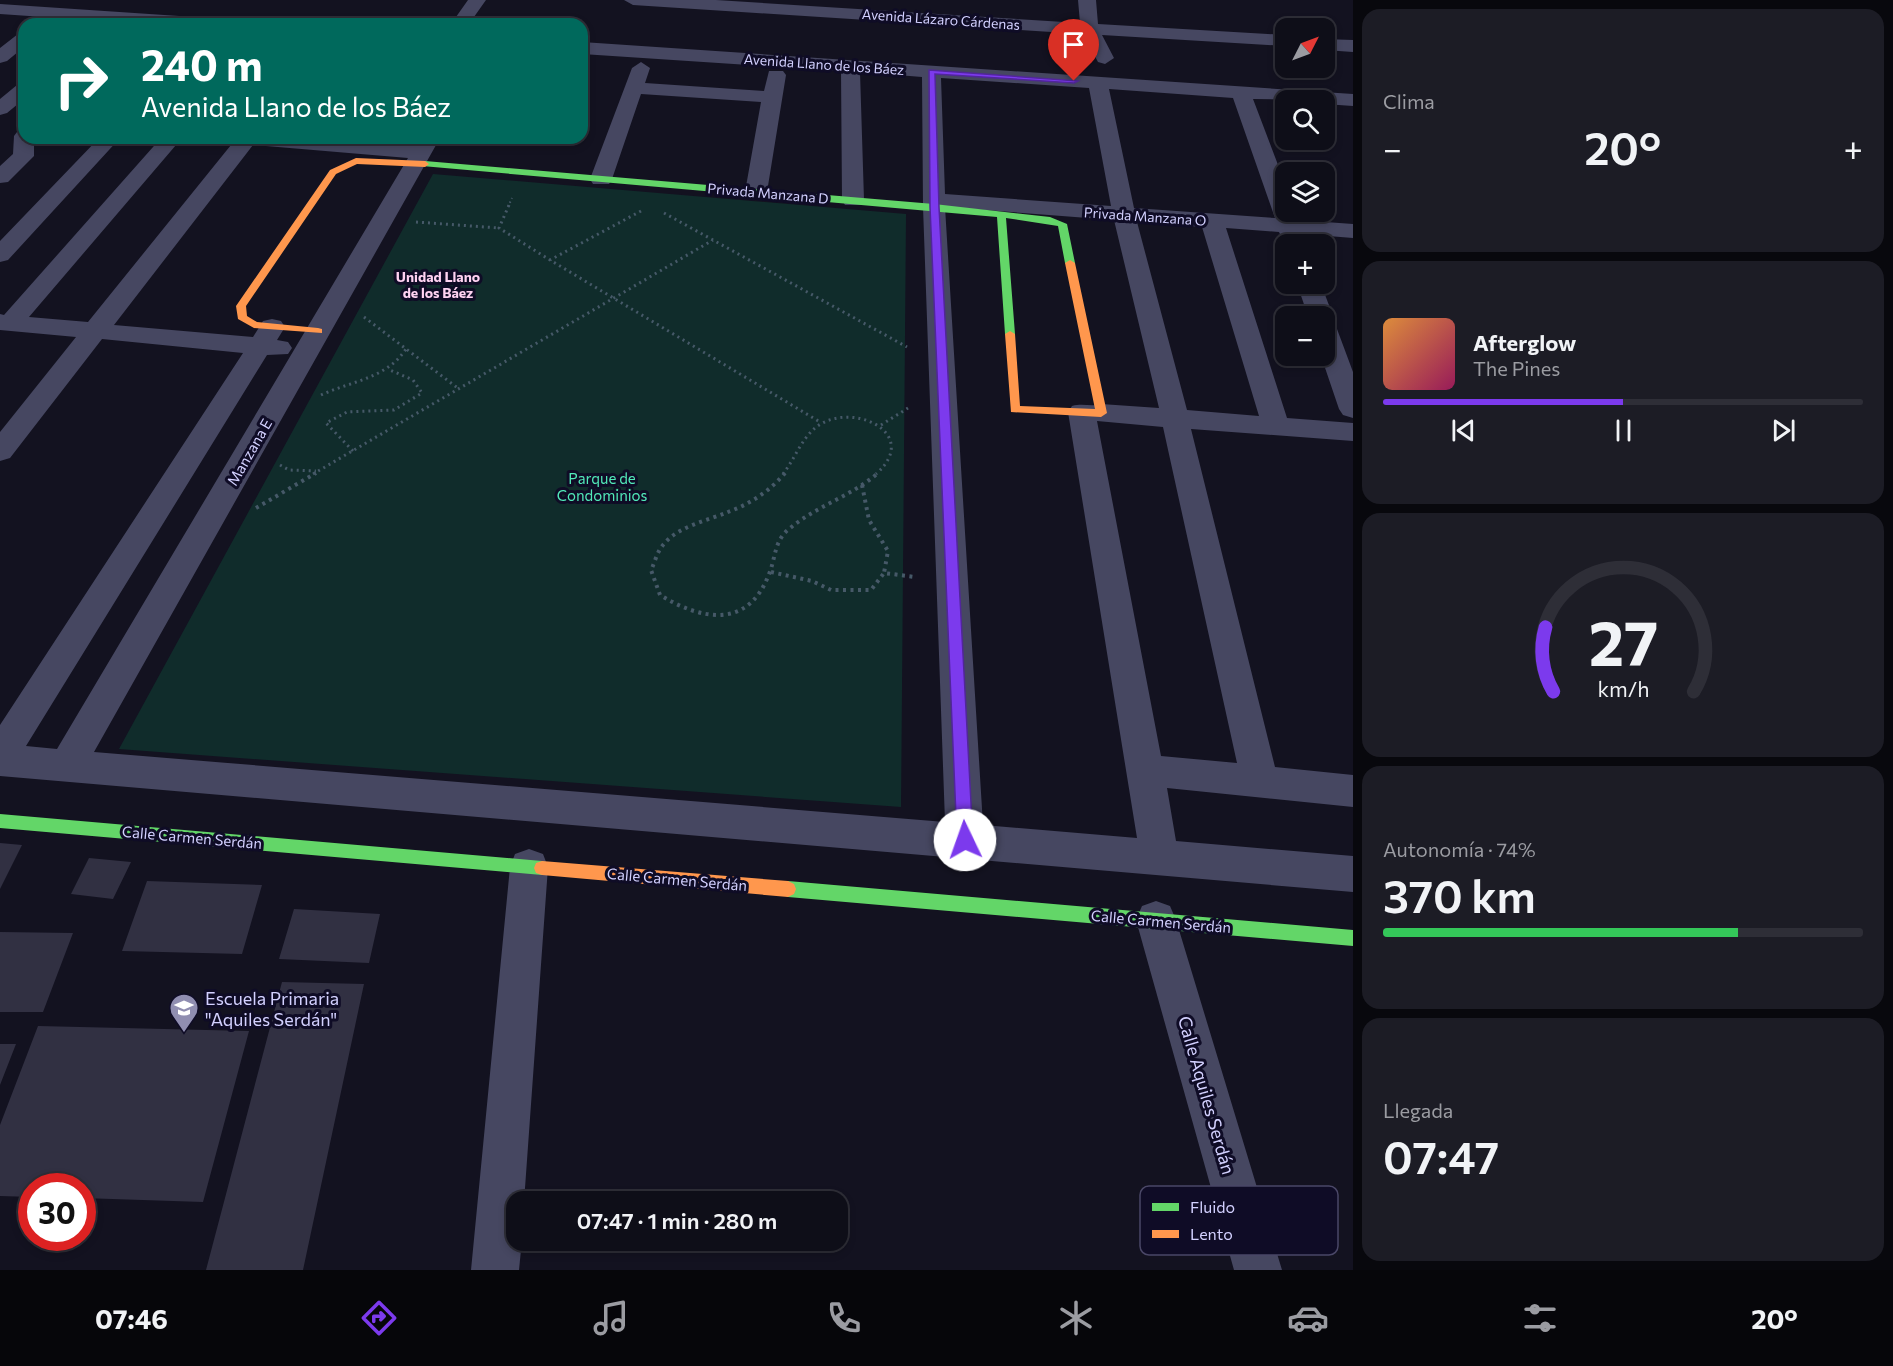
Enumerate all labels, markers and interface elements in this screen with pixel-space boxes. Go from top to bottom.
street label: Avenida Lázaro Cárdenas [861,5,1021,33]
north arrow [1275,18,1335,78]
map controls [1275,18,1335,366]
pin [1048,19,1099,81]
icon: arrive [1057,28,1090,61]
text: 240 m [141,38,263,90]
icon: right [42,42,120,120]
street label: Avenida Llano de los Báez [743,50,905,78]
text: Clima [1383,89,1435,113]
text: Avenida Llano de los Báez [141,90,451,123]
button: search [1275,90,1335,150]
text: 20° [1584,119,1661,174]
text: − [1383,127,1402,168]
text: + [1844,127,1863,168]
button: layers [1275,162,1335,222]
street label: Privada Manzana D [707,179,829,207]
street label: Privada Manzana O [1083,203,1207,229]
button: + [1275,234,1335,294]
district label: Unidad Llano de los Báez [396,268,480,301]
button: − [1275,306,1335,366]
text: Afterglow [1473,329,1576,356]
text: The Pines [1473,356,1560,380]
icon: previous [1447,414,1480,447]
icon: pause [1607,414,1640,447]
icon: next [1767,414,1800,447]
street label: Manzana E [223,415,275,489]
park label: Parque de Condominios [557,469,647,504]
text: 27 [1588,603,1658,679]
text: km/h [1597,675,1649,701]
position arrow [933,808,997,872]
street label: Calle Carmen Serdán [121,822,263,852]
text: Autonomía · 74% [1383,837,1536,861]
street label: Calle Carmen Serdán [606,864,748,894]
text: 370 km [1383,867,1536,922]
street label: Calle Carmen Serdán [1090,906,1232,936]
place label: Escuela Primaria "Aquiles Serdán" [205,987,339,1030]
school or university icon: Escuela Primaria "Aquiles Serdán" [168,992,200,1034]
street label: Calle Aquiles Serdán [1174,1013,1240,1177]
text: Llegada [1383,1098,1453,1122]
text: 07:47 [1383,1128,1499,1183]
speed limit sign: 30 [18,1173,96,1251]
legend [1140,1186,1338,1255]
text: Fluido [1190,1197,1235,1216]
text: 07:47 · 1 min · 280 m [577,1207,777,1234]
text: Lento [1190,1224,1233,1243]
icon: directions [358,1297,400,1339]
icon: music [590,1297,632,1339]
icon: phone [823,1297,865,1339]
icon: climate [1055,1297,1097,1339]
icon: car [1287,1297,1329,1339]
icon: filters [1519,1297,1561,1339]
text: 07:46 [95,1302,168,1335]
text: 20° [1751,1302,1798,1335]

